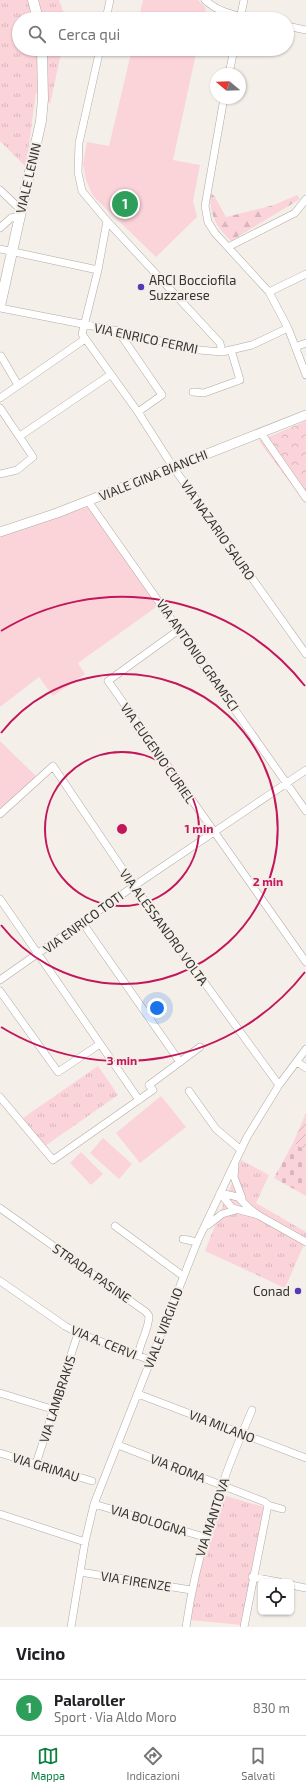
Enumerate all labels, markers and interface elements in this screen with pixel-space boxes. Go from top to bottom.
search box [12,12,294,56]
icon: search [26,23,48,45]
text: Cerca qui [58,25,120,43]
north arrow [210,68,246,104]
street label: VIALE LENIN [12,141,44,215]
pin: 1 [112,189,138,219]
place label: ARCI Bocciofila Suzzarese [149,272,236,303]
marker: ARCI Bocciofila Suzzarese [136,282,146,292]
street label: VIA ENRICO FERMI [93,319,199,357]
street label: VIALE GINA BIANCHI [96,446,210,504]
street label: VIA NAZARIO SAURO [177,477,259,583]
street label: VIA ANTONIO GRAMSCI [153,596,243,714]
street label: VIA EUGENIO CURIEL [117,700,199,807]
text: 1 min [185,821,213,835]
centre of rings [115,822,129,836]
street label: VIA ALESSANDRO VOLTA [116,866,212,988]
text: 2 min [253,874,283,888]
street label: VIA ENRICO TOTI [40,888,126,956]
your location [147,998,167,1018]
text: 3 min [107,1053,137,1067]
street label: STRADA PASINE [49,1240,135,1306]
place label: Conad [253,1283,290,1299]
street label: VIALE VIRGILIO [140,1285,186,1371]
marker: Conad [293,1286,303,1296]
street label: VIA A. CERVI [69,1322,139,1362]
street label: VIA LAMBRAKIS [35,1353,79,1445]
street label: VIA MILANO [187,1406,257,1446]
street label: VIA GRIMAU [10,1449,82,1485]
street label: VIA ROMA [148,1450,208,1486]
street label: VIA MANTOVA [192,1475,232,1559]
street label: VIA BOLOGNA [109,1501,189,1539]
street label: VIA FIRENZE [99,1568,173,1594]
map controls [258,1579,294,1615]
button: locate [258,1579,294,1615]
text: Vicino [16,1643,65,1663]
text: Palaroller [54,1691,125,1709]
text: 1 [26,1700,32,1716]
text: 830 m [253,1700,290,1716]
text: Sport · Via Aldo Moro [54,1709,177,1725]
tab: Mappa [31,1745,65,1782]
tab: Indicazioni [127,1745,180,1782]
tab: Salvati [241,1745,275,1782]

